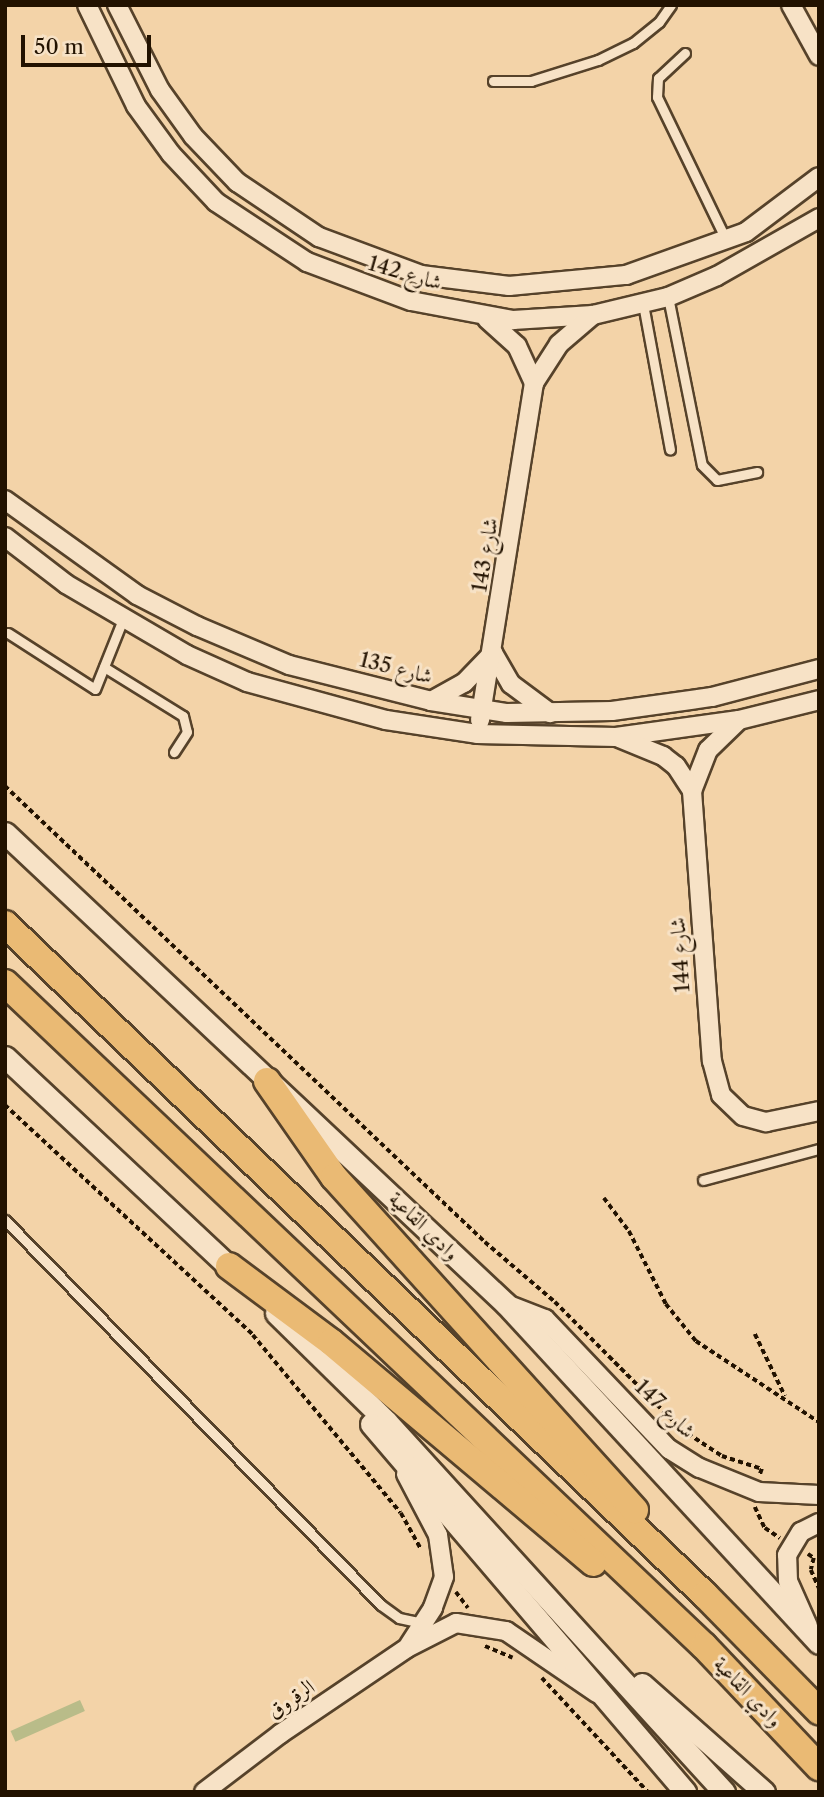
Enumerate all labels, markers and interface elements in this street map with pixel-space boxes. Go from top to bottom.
scale bar [24,21,154,65]
text: 50 m [34,34,84,59]
street label: شارع 142 [365,251,445,295]
street label: شارع 143 [467,516,503,594]
street label: شارع 135 [357,647,435,689]
street label: شارع 144 [665,917,695,993]
street label: وادي القاعية [384,1186,464,1266]
street label: شارع 147 [630,1374,700,1444]
street label: وادي القاعية [708,1652,788,1732]
street label: الرقروق [263,1674,319,1724]

